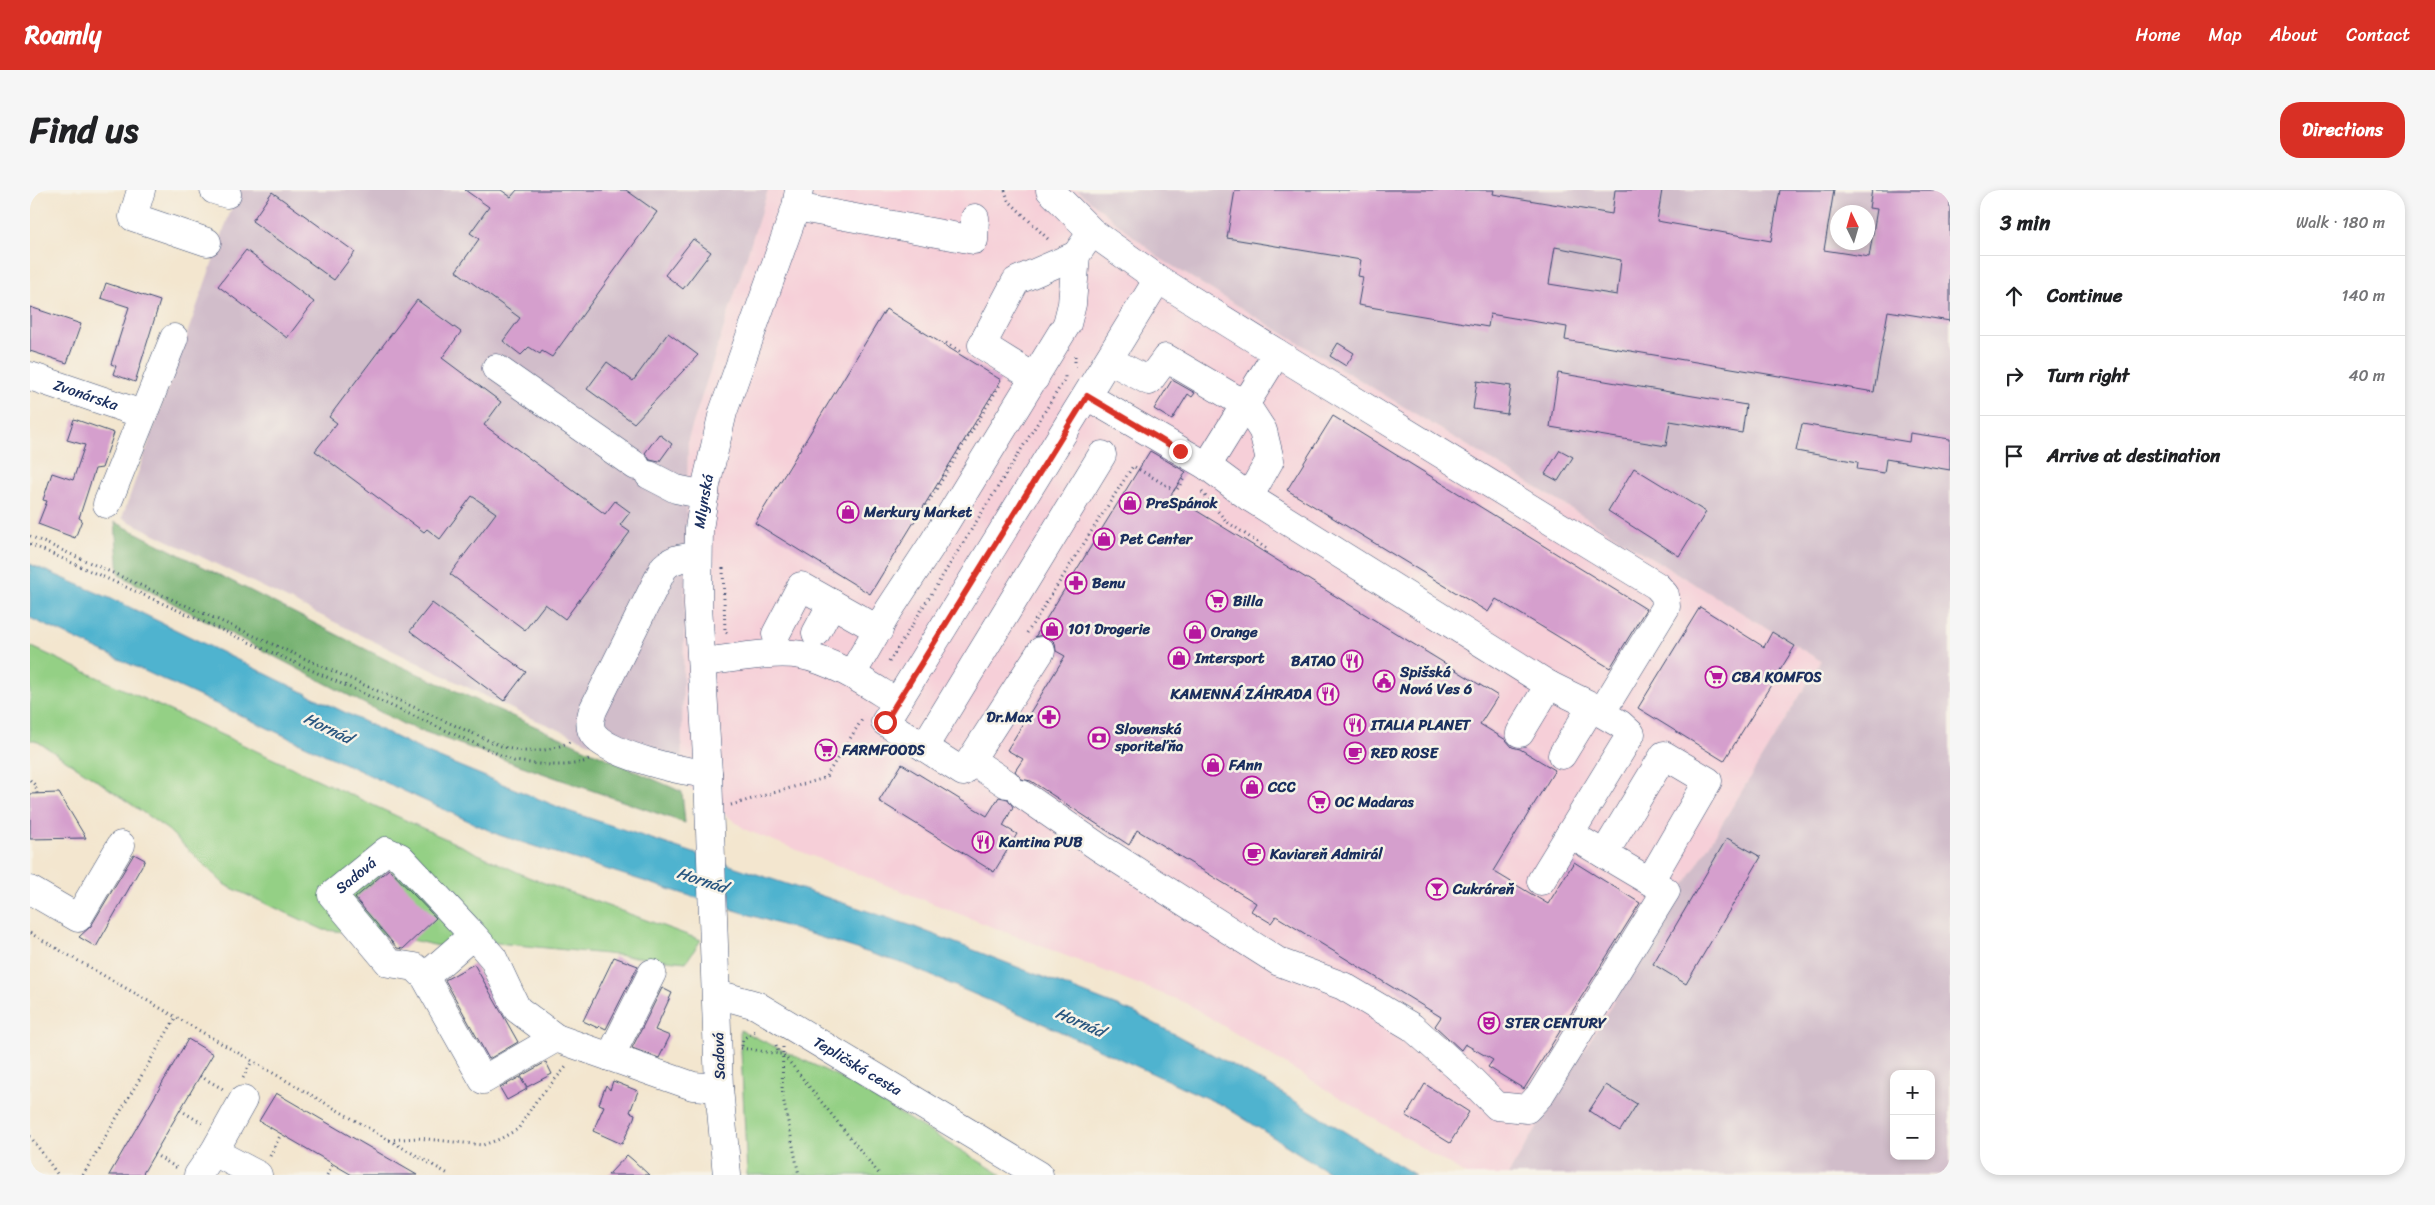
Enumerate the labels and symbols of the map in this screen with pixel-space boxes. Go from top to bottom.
north arrow [1830,205,1875,250]
street label: Zvonárska [50,372,122,418]
route end [1169,440,1192,463]
street label: Mlynská [686,471,721,530]
place label: PreSpánok [1146,490,1219,516]
shop icon: PreSpánok [1118,491,1142,515]
place label: Merkury Market [863,499,973,525]
shop icon: Merkury Market [836,500,860,524]
place label: Pet Center [1120,526,1194,552]
shop icon: Pet Center [1092,527,1116,551]
place label: Benu [1092,570,1126,596]
pharmacy icon: Benu [1064,571,1088,595]
place label: Billa [1233,588,1263,614]
supermarket icon: Billa [1205,589,1229,613]
place label: 101 Drogerie [1068,616,1151,642]
shop icon: 101 Drogerie [1040,617,1064,641]
place label: Orange [1210,619,1258,645]
shop icon: Orange [1183,620,1207,644]
place label: Intersport [1194,645,1265,671]
shop icon: Intersport [1167,646,1191,670]
place label: BATAO [1291,648,1336,674]
restaurant icon: BATAO [1340,649,1364,673]
place label: Spišská Nová Ves 6 [1399,659,1473,702]
place label: CBA KOMFOS [1731,664,1823,690]
supermarket icon: CBA KOMFOS [1704,665,1728,689]
public building icon: Spišská Nová Ves 6 [1372,669,1396,693]
place label: KAMENNÁ ZÁHRADA [1169,681,1312,707]
restaurant icon: KAMENNÁ ZÁHRADA [1316,682,1340,706]
water label: Hornád [299,704,361,754]
place label: Dr.Max [987,704,1034,730]
pharmacy icon: Dr.Max [1037,705,1061,729]
route start [874,711,897,734]
place label: ITALIA PLANET [1370,712,1472,738]
restaurant icon: ITALIA PLANET [1343,713,1367,737]
place label: Slovenská sporiteľňa [1114,716,1184,759]
bank icon: Slovenská sporiteľňa [1087,726,1111,750]
place label: FARMFOODS [841,737,926,763]
supermarket icon: FARMFOODS [814,738,838,762]
place label: RED ROSE [1370,740,1439,766]
cafe icon: RED ROSE [1343,741,1367,765]
place label: FAnn [1228,752,1263,778]
shop icon: FAnn [1201,753,1225,777]
place label: CCC [1267,774,1296,800]
shop icon: CCC [1240,775,1264,799]
place label: OC Madaras [1334,789,1414,815]
supermarket icon: OC Madaras [1307,790,1331,814]
place label: Kantina PUB [998,829,1083,855]
restaurant icon: Kantina PUB [971,830,995,854]
place label: Kaviareň Admirál [1269,841,1383,867]
cafe icon: Kaviareň Admirál [1242,842,1266,866]
street label: Sadová [329,850,383,900]
water label: Hornád [673,858,735,903]
place label: Cukráreň [1452,876,1515,902]
bar icon: Cukráreň [1425,877,1449,901]
water label: Hornád [1051,998,1113,1047]
place label: STER CENTURY [1504,1010,1608,1036]
theatre icon: STER CENTURY [1477,1011,1501,1035]
street label: Tepličská cesta [808,1029,907,1103]
street label: Sadová [705,1032,733,1080]

